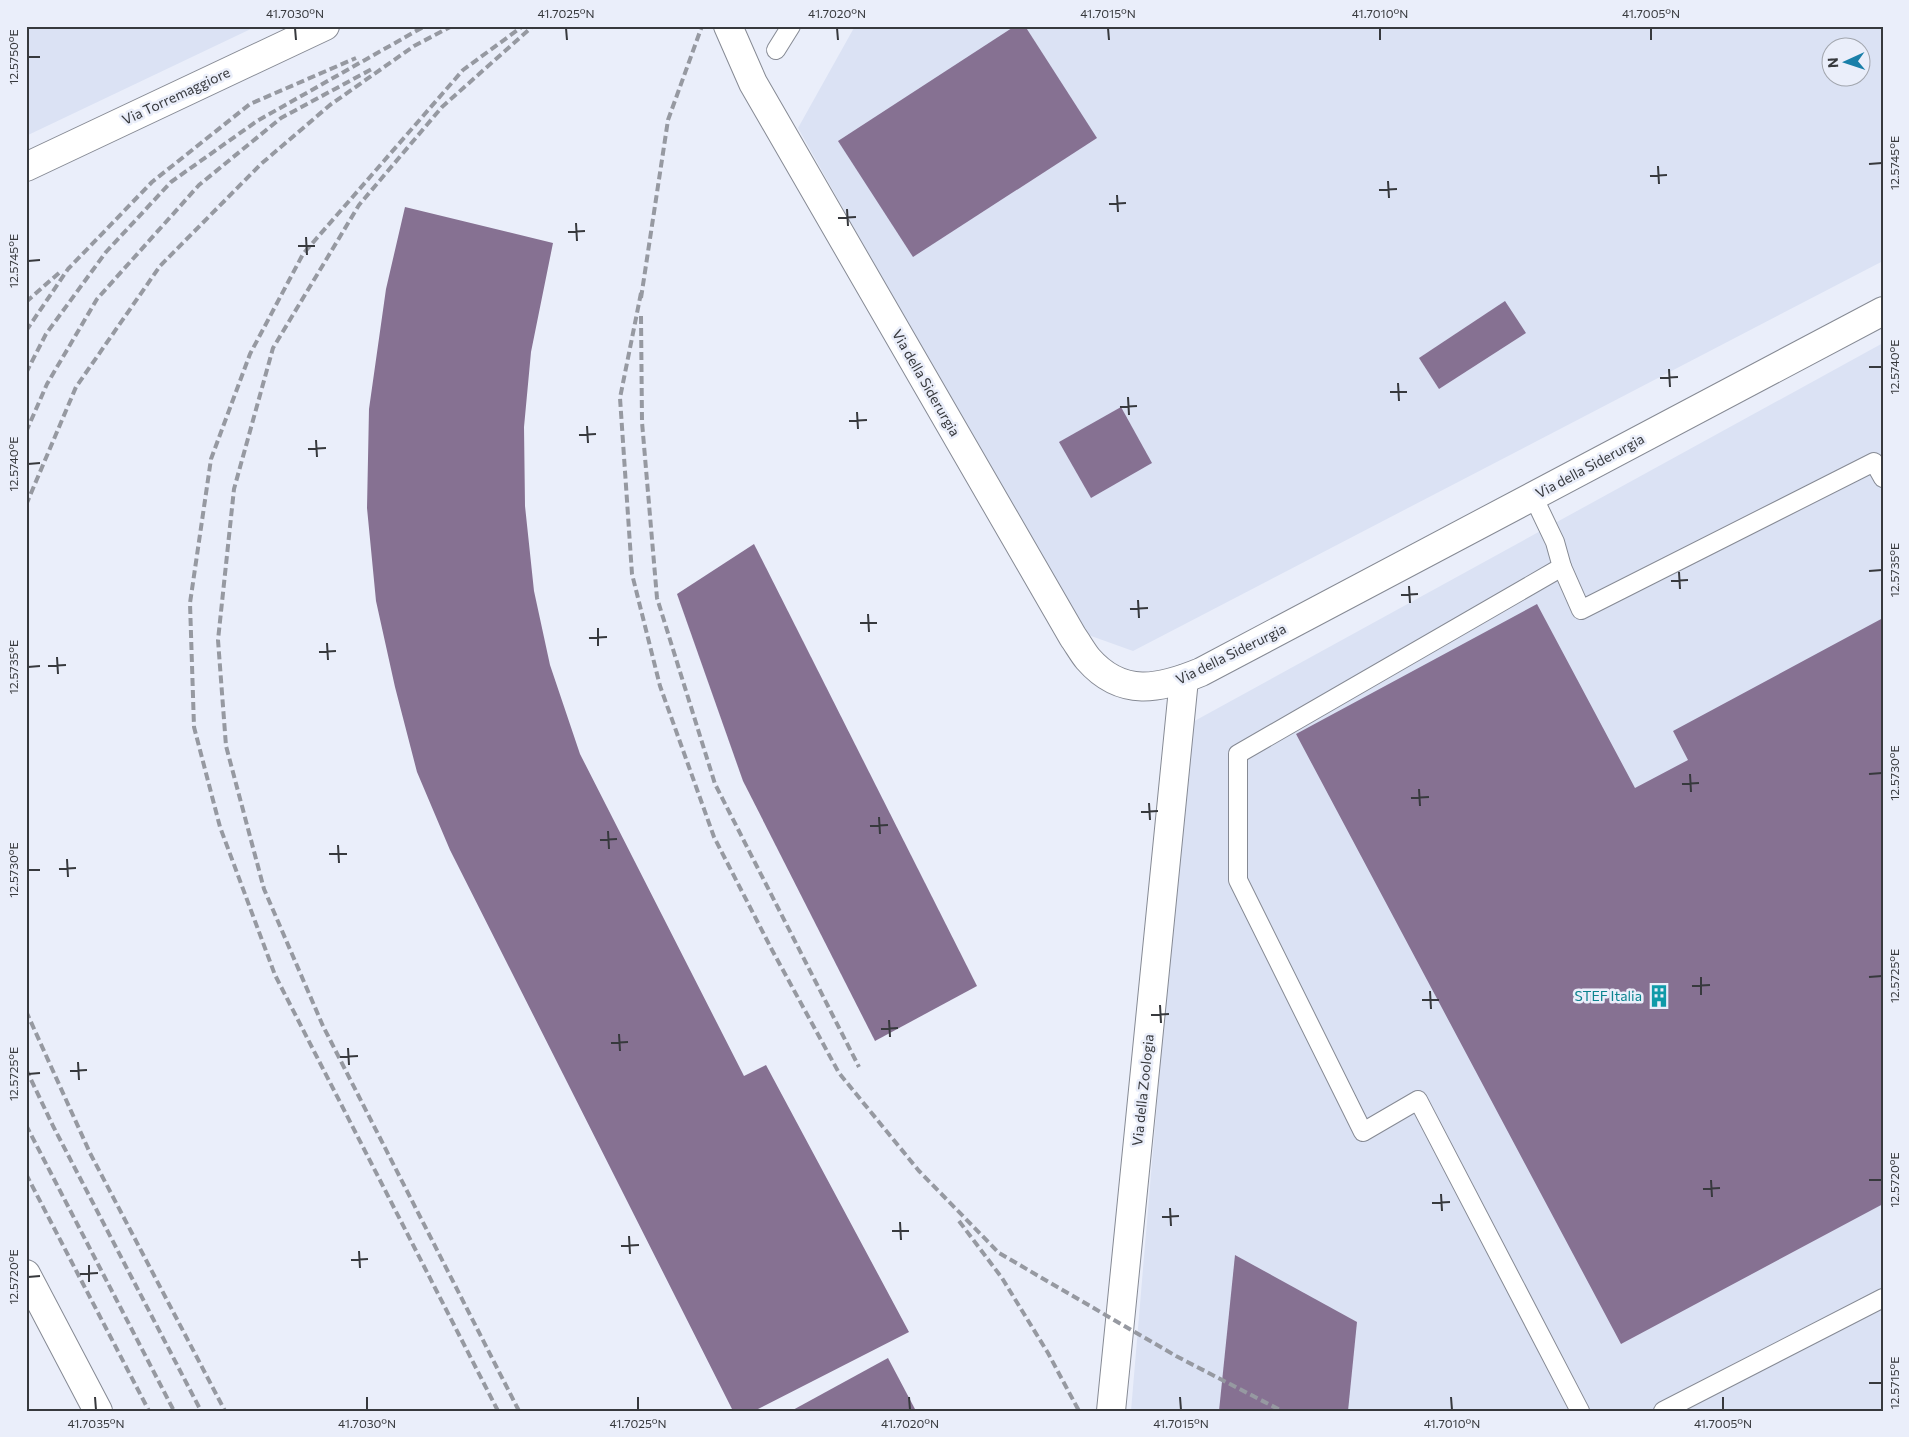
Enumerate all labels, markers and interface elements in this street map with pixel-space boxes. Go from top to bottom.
text: 41.7030°N [266,6,324,20]
text: 41.7025°N [537,6,595,20]
text: 41.7020°N [808,6,866,20]
text: 41.7015°N [1080,6,1136,20]
text: 41.7010°N [1352,6,1408,20]
text: 41.7005°N [1622,6,1680,20]
text: 12.5750°E [6,29,20,85]
north arrow [1822,38,1872,88]
text: N [1824,57,1841,68]
street label: Via Torremaggiore [119,63,232,128]
text: 12.5745°E [1887,136,1901,190]
text: 12.5745°E [6,234,20,288]
street label: Via della Siderurgia [889,326,964,439]
text: 12.5740°E [1887,340,1901,394]
street label: Via della Siderurgia [1533,430,1647,501]
text: 12.5740°E [6,437,20,491]
text: 12.5735°E [1887,543,1901,597]
street label: Via della Siderurgia [1173,619,1289,688]
text: 12.5735°E [6,640,20,694]
text: 12.5730°E [1887,745,1901,801]
text: 12.5730°E [6,842,20,898]
text: 12.5725°E [1887,949,1901,1003]
building icon: STEF Italia [1646,983,1672,1009]
place label: STEF Italia [1575,987,1642,1004]
street label: Via della Zoologia [1128,1033,1157,1147]
text: 12.5725°E [6,1047,20,1101]
text: 12.5720°E [1887,1152,1901,1208]
text: 12.5720°E [6,1249,20,1305]
text: 12.5715°E [1887,1357,1901,1409]
text: 41.7035°N [67,1416,125,1430]
text: 41.7030°N [338,1416,396,1430]
text: 41.7025°N [609,1416,667,1430]
text: 41.7020°N [881,1416,939,1430]
text: 41.7015°N [1153,1416,1209,1430]
text: 41.7010°N [1424,1416,1480,1430]
text: 41.7005°N [1694,1416,1752,1430]

